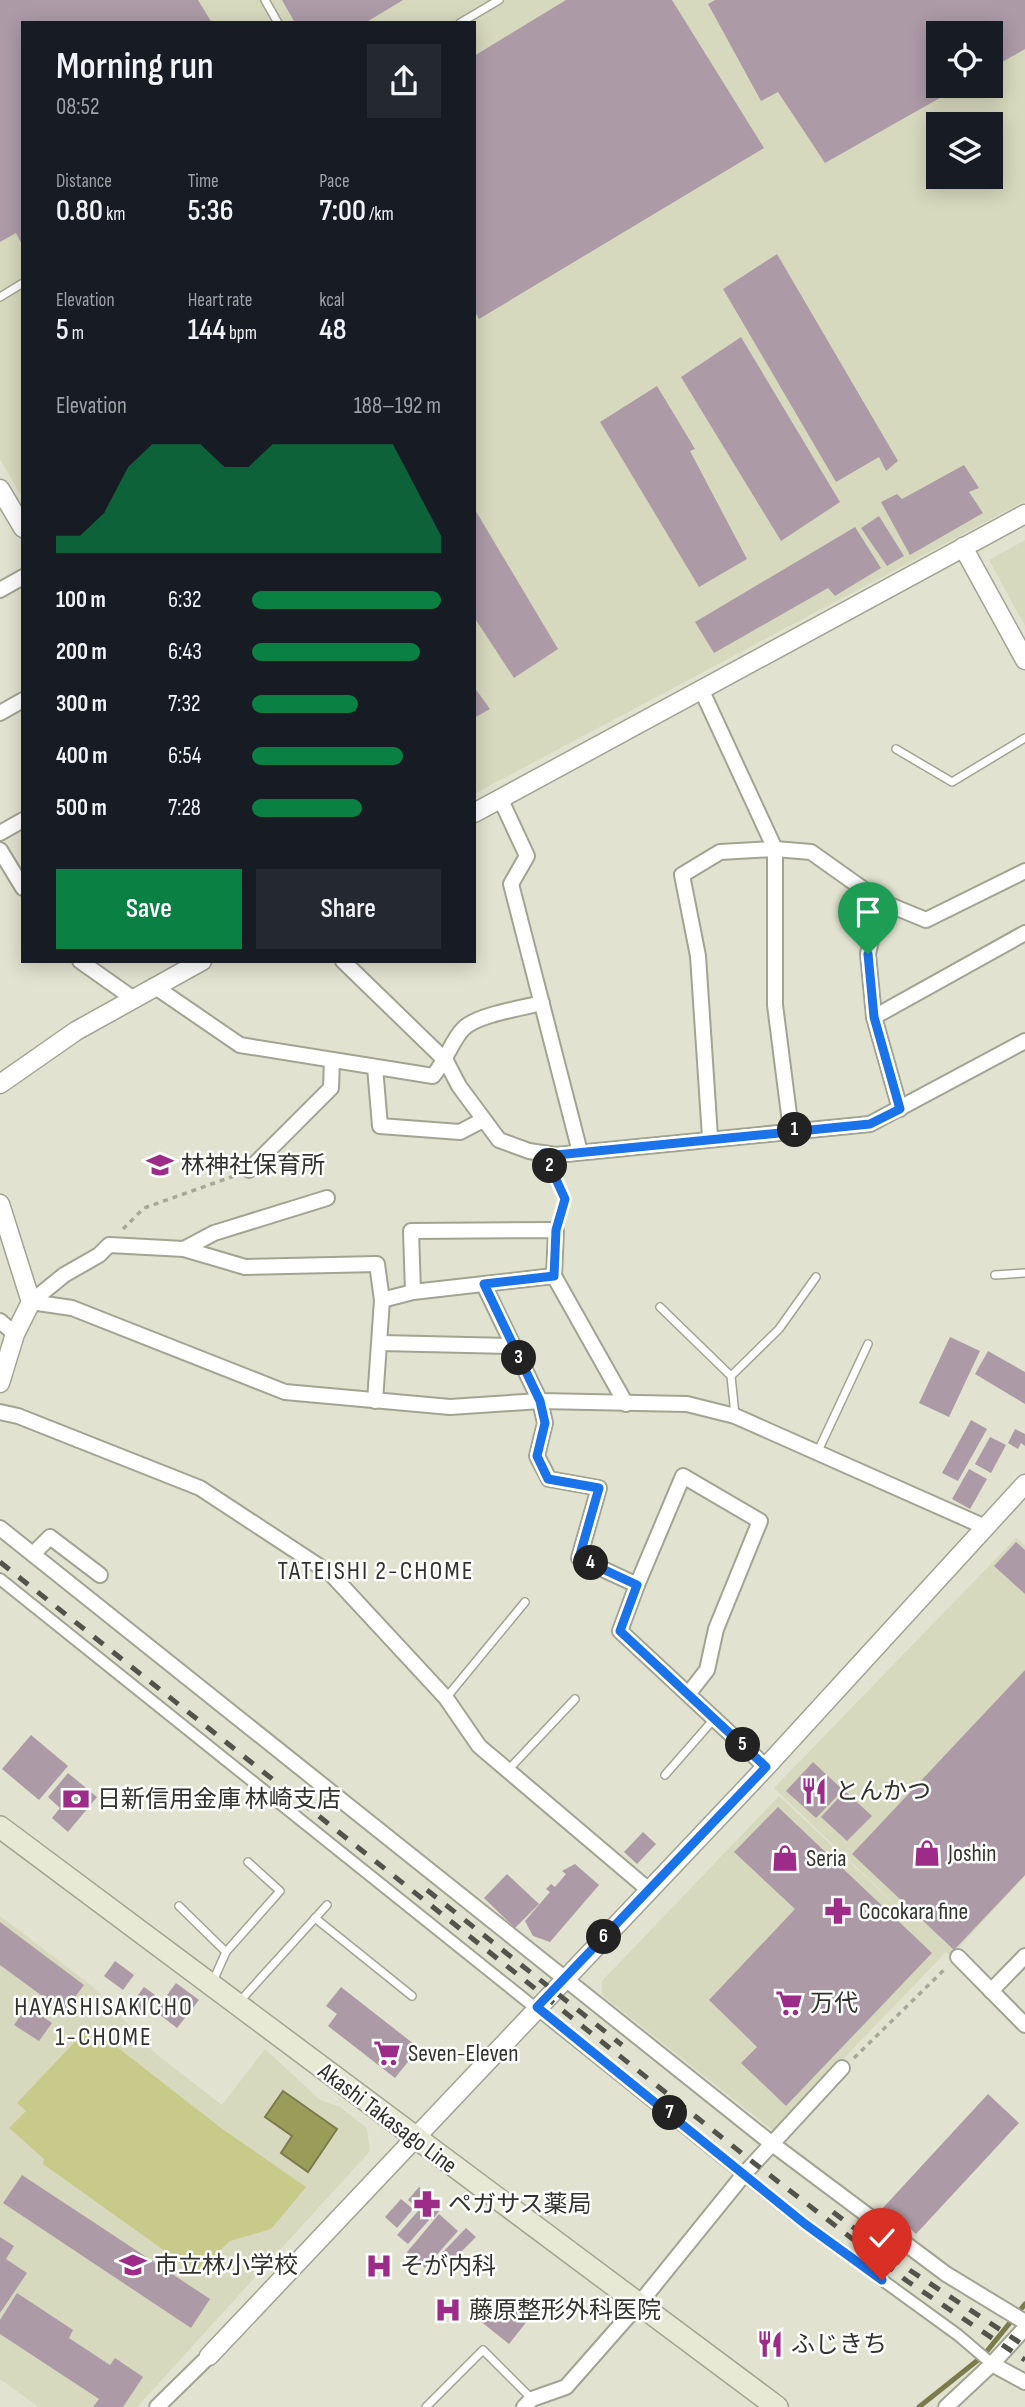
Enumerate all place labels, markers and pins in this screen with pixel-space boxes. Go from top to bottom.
pin [838,882,898,954]
pin: 1 [778,1112,812,1148]
pin: 2 [532,1148,568,1184]
school or university icon: 林神社保育所 [145,1150,175,1180]
place label: 林神社保育所 [181,1151,325,1180]
pin: 3 [502,1340,536,1376]
pin: 4 [574,1546,608,1580]
pin: 5 [726,1728,760,1762]
restaurant icon: とんかつ [799,1776,829,1806]
place label: とんかつ [835,1777,931,1806]
bank icon: 日新信用金庫 林崎支店 [61,1784,91,1814]
place label: 日新信用金庫 林崎支店 [97,1785,341,1814]
shop icon: Joshin [912,1838,942,1868]
place label: Joshin [947,1839,997,1868]
shop icon: Seria [770,1843,800,1873]
place label: Seria [806,1844,847,1873]
pharmacy icon: Cocokara fine [823,1896,853,1926]
place label: Cocokara fine [859,1897,968,1926]
pin: 6 [586,1920,622,1954]
supermarket icon: 万代 [774,1988,804,2018]
place label: 万代 [810,1989,858,2018]
supermarket icon: Seven-Eleven [372,2038,402,2068]
place label: Seven-Eleven [408,2039,518,2068]
pin: 7 [652,2096,688,2130]
pharmacy icon: ペガサス薬局 [412,2189,442,2219]
place label: ペガサス薬局 [448,2190,592,2219]
pin [852,2208,912,2280]
school or university icon: 市立林小学校 [118,2250,148,2280]
place label: 市立林小学校 [154,2251,298,2280]
hospital icon: そが内科 [364,2251,394,2281]
place label: そが内科 [400,2252,496,2281]
hospital icon: 藤原整形外科医院 [433,2295,463,2325]
place label: 藤原整形外科医院 [469,2296,661,2325]
restaurant icon: ふじきち [755,2329,785,2359]
place label: ふじきち [791,2330,887,2359]

